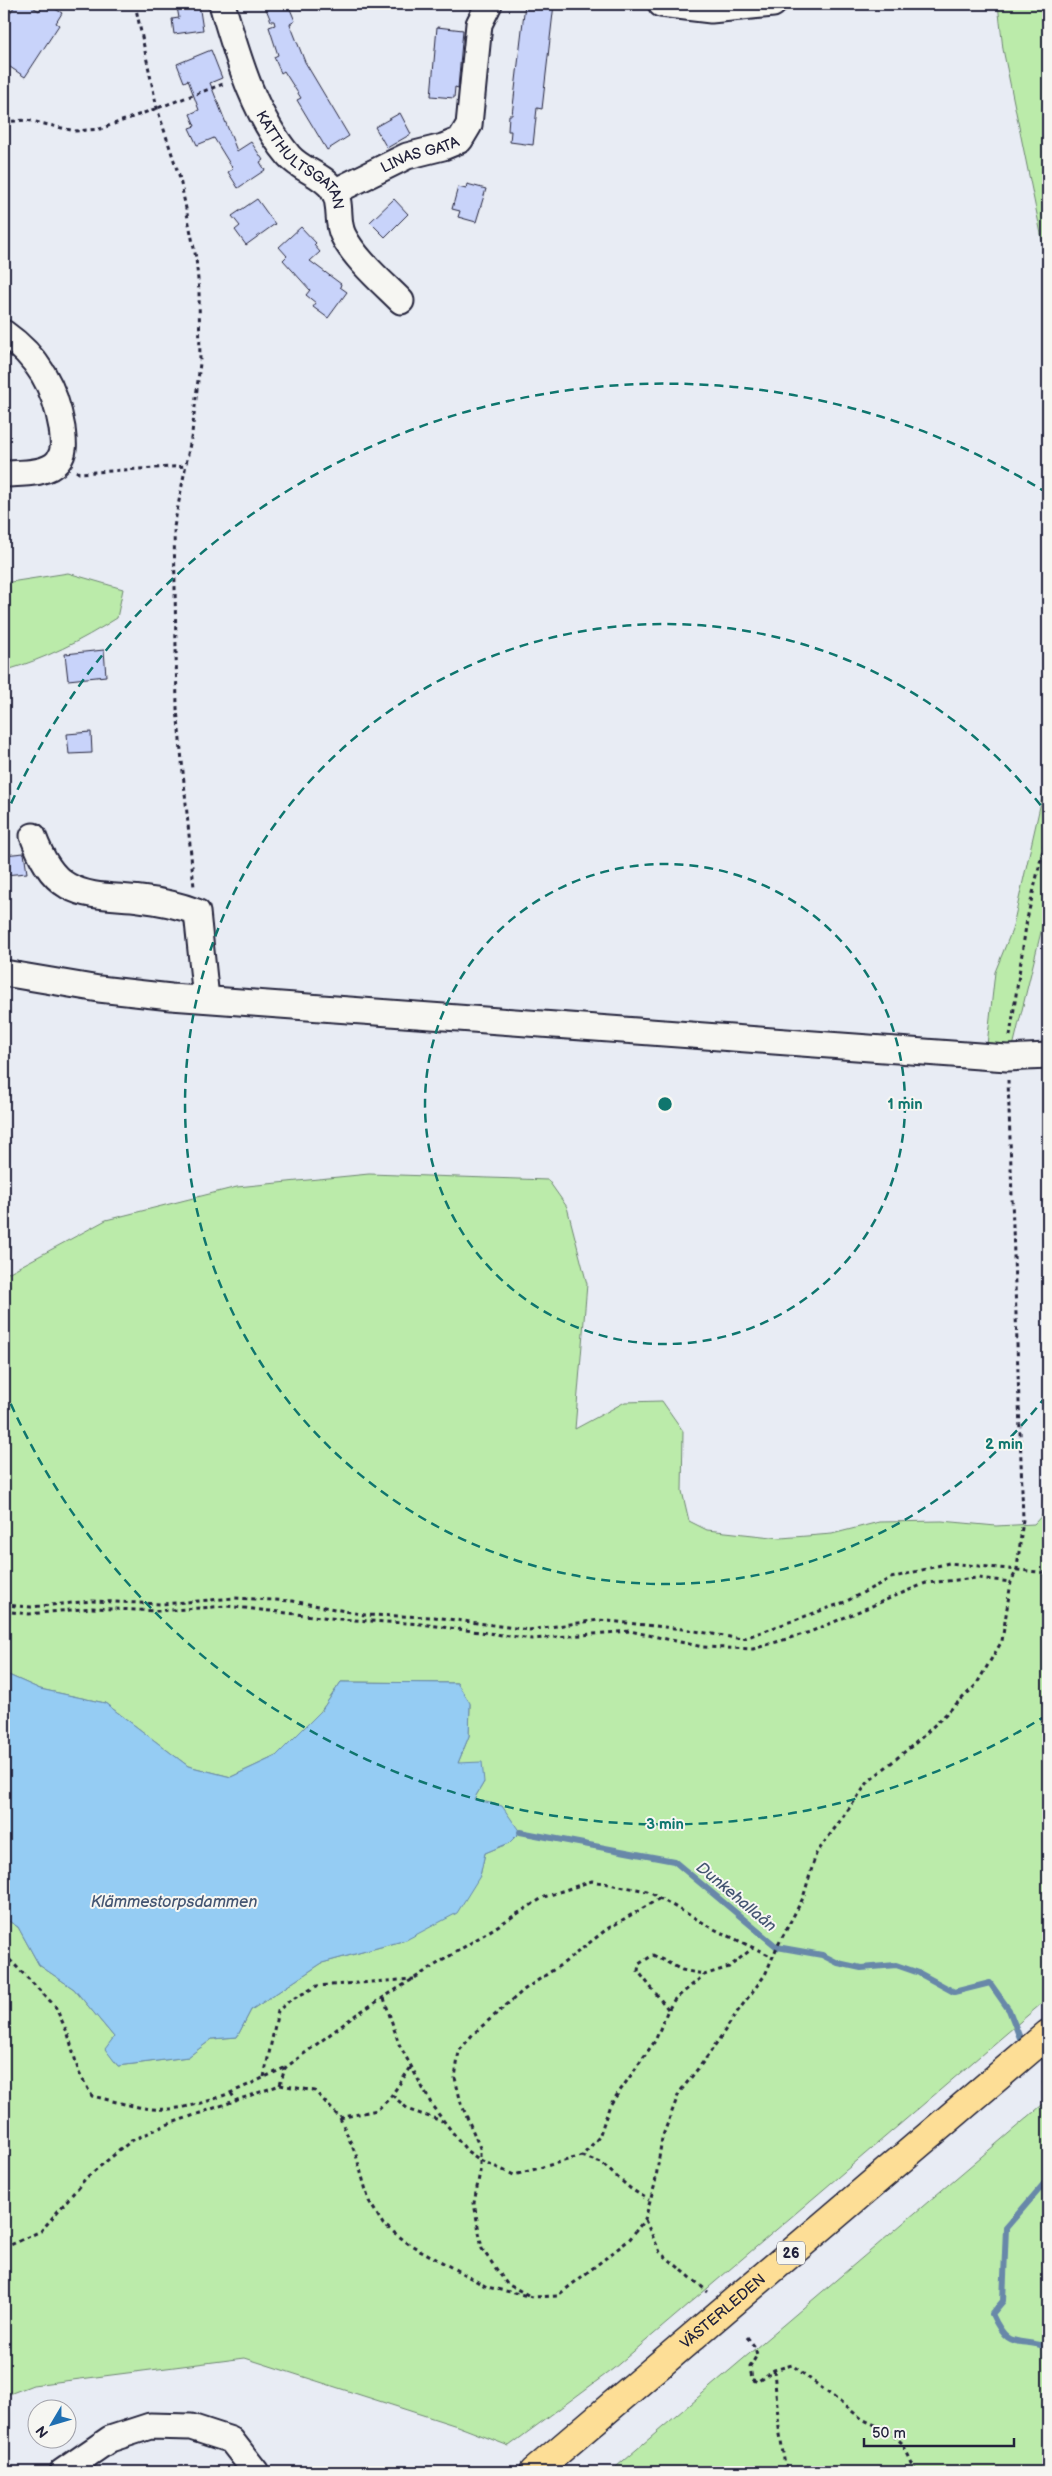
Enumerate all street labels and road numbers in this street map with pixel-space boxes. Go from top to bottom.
street label: KATTHULTSGATAN [251,107,348,211]
street label: LINAS GATA [377,132,463,178]
road number: 26 [777,2242,805,2264]
street label: VÄSTERLEDEN [677,2270,770,2353]

